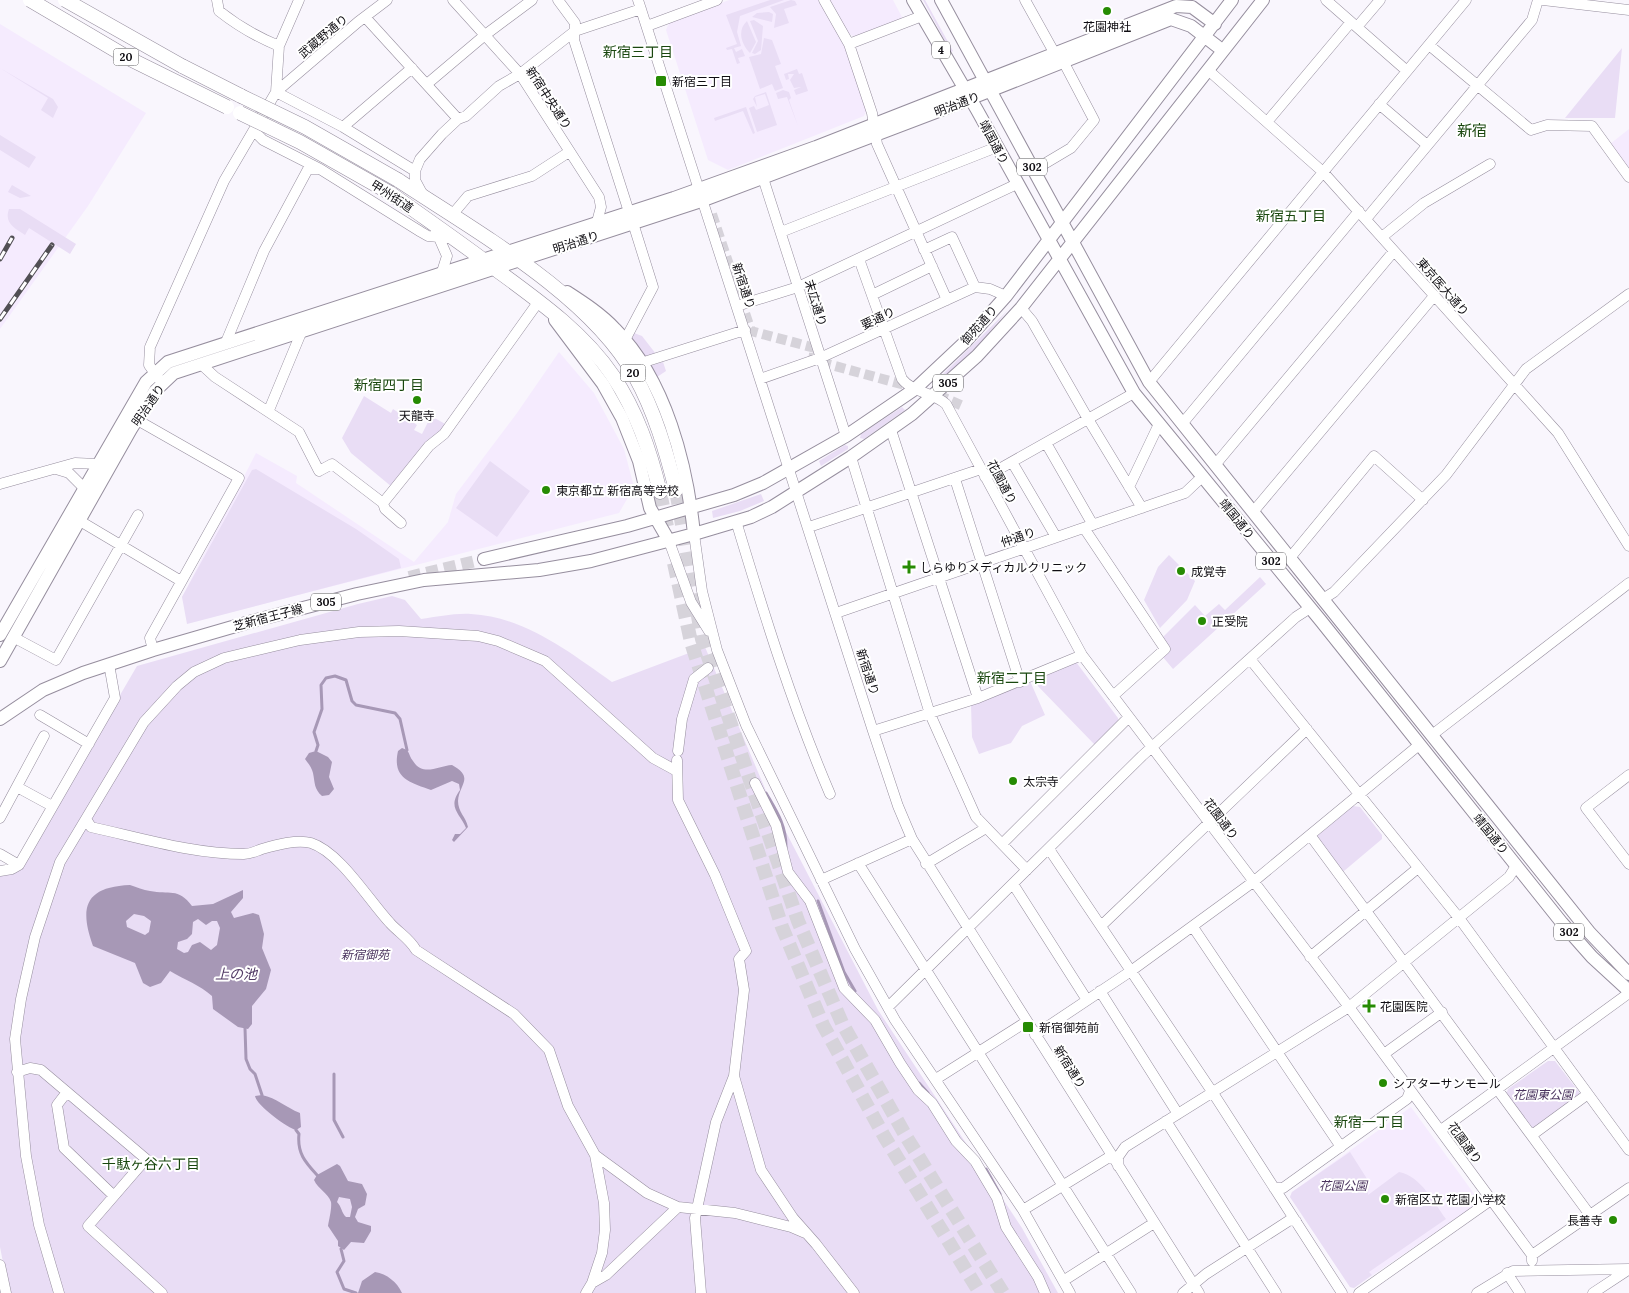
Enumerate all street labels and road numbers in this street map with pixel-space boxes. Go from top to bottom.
street label: 武蔵野通り [295,11,351,61]
road number: 4 [932,42,950,58]
road number: 20 [114,48,138,66]
street label: 新宿中央通り [523,64,575,132]
street label: 明治通り [932,88,982,120]
street label: 靖国通り [976,117,1012,167]
road number: 302 [1017,158,1047,176]
street label: 甲州街道 [368,177,416,215]
street label: 明治通り [551,227,601,257]
street label: 東京医大通り [1414,255,1472,319]
street label: 新宿通り [729,261,759,311]
street label: 末広通り [802,278,830,328]
street label: 御苑通り [957,302,1001,348]
street label: 要通り [859,304,897,332]
road number: 20 [620,364,646,382]
road number: 305 [933,374,963,392]
street label: 明治通り [128,381,168,429]
street label: 花園通り [984,457,1020,507]
street label: 靖国通り [1216,496,1258,542]
street label: 仲通り [999,524,1037,550]
road number: 302 [1256,552,1286,570]
road number: 305 [311,594,341,610]
street label: 芝新宿王子線 [231,600,305,634]
street label: 新宿通り [853,647,883,697]
street label: 花園通り [1201,795,1241,843]
street label: 靖国通り [1470,811,1512,857]
road number: 302 [1554,924,1584,940]
street label: 新宿通り [1051,1043,1089,1091]
street label: 花園通り [1445,1119,1485,1167]

